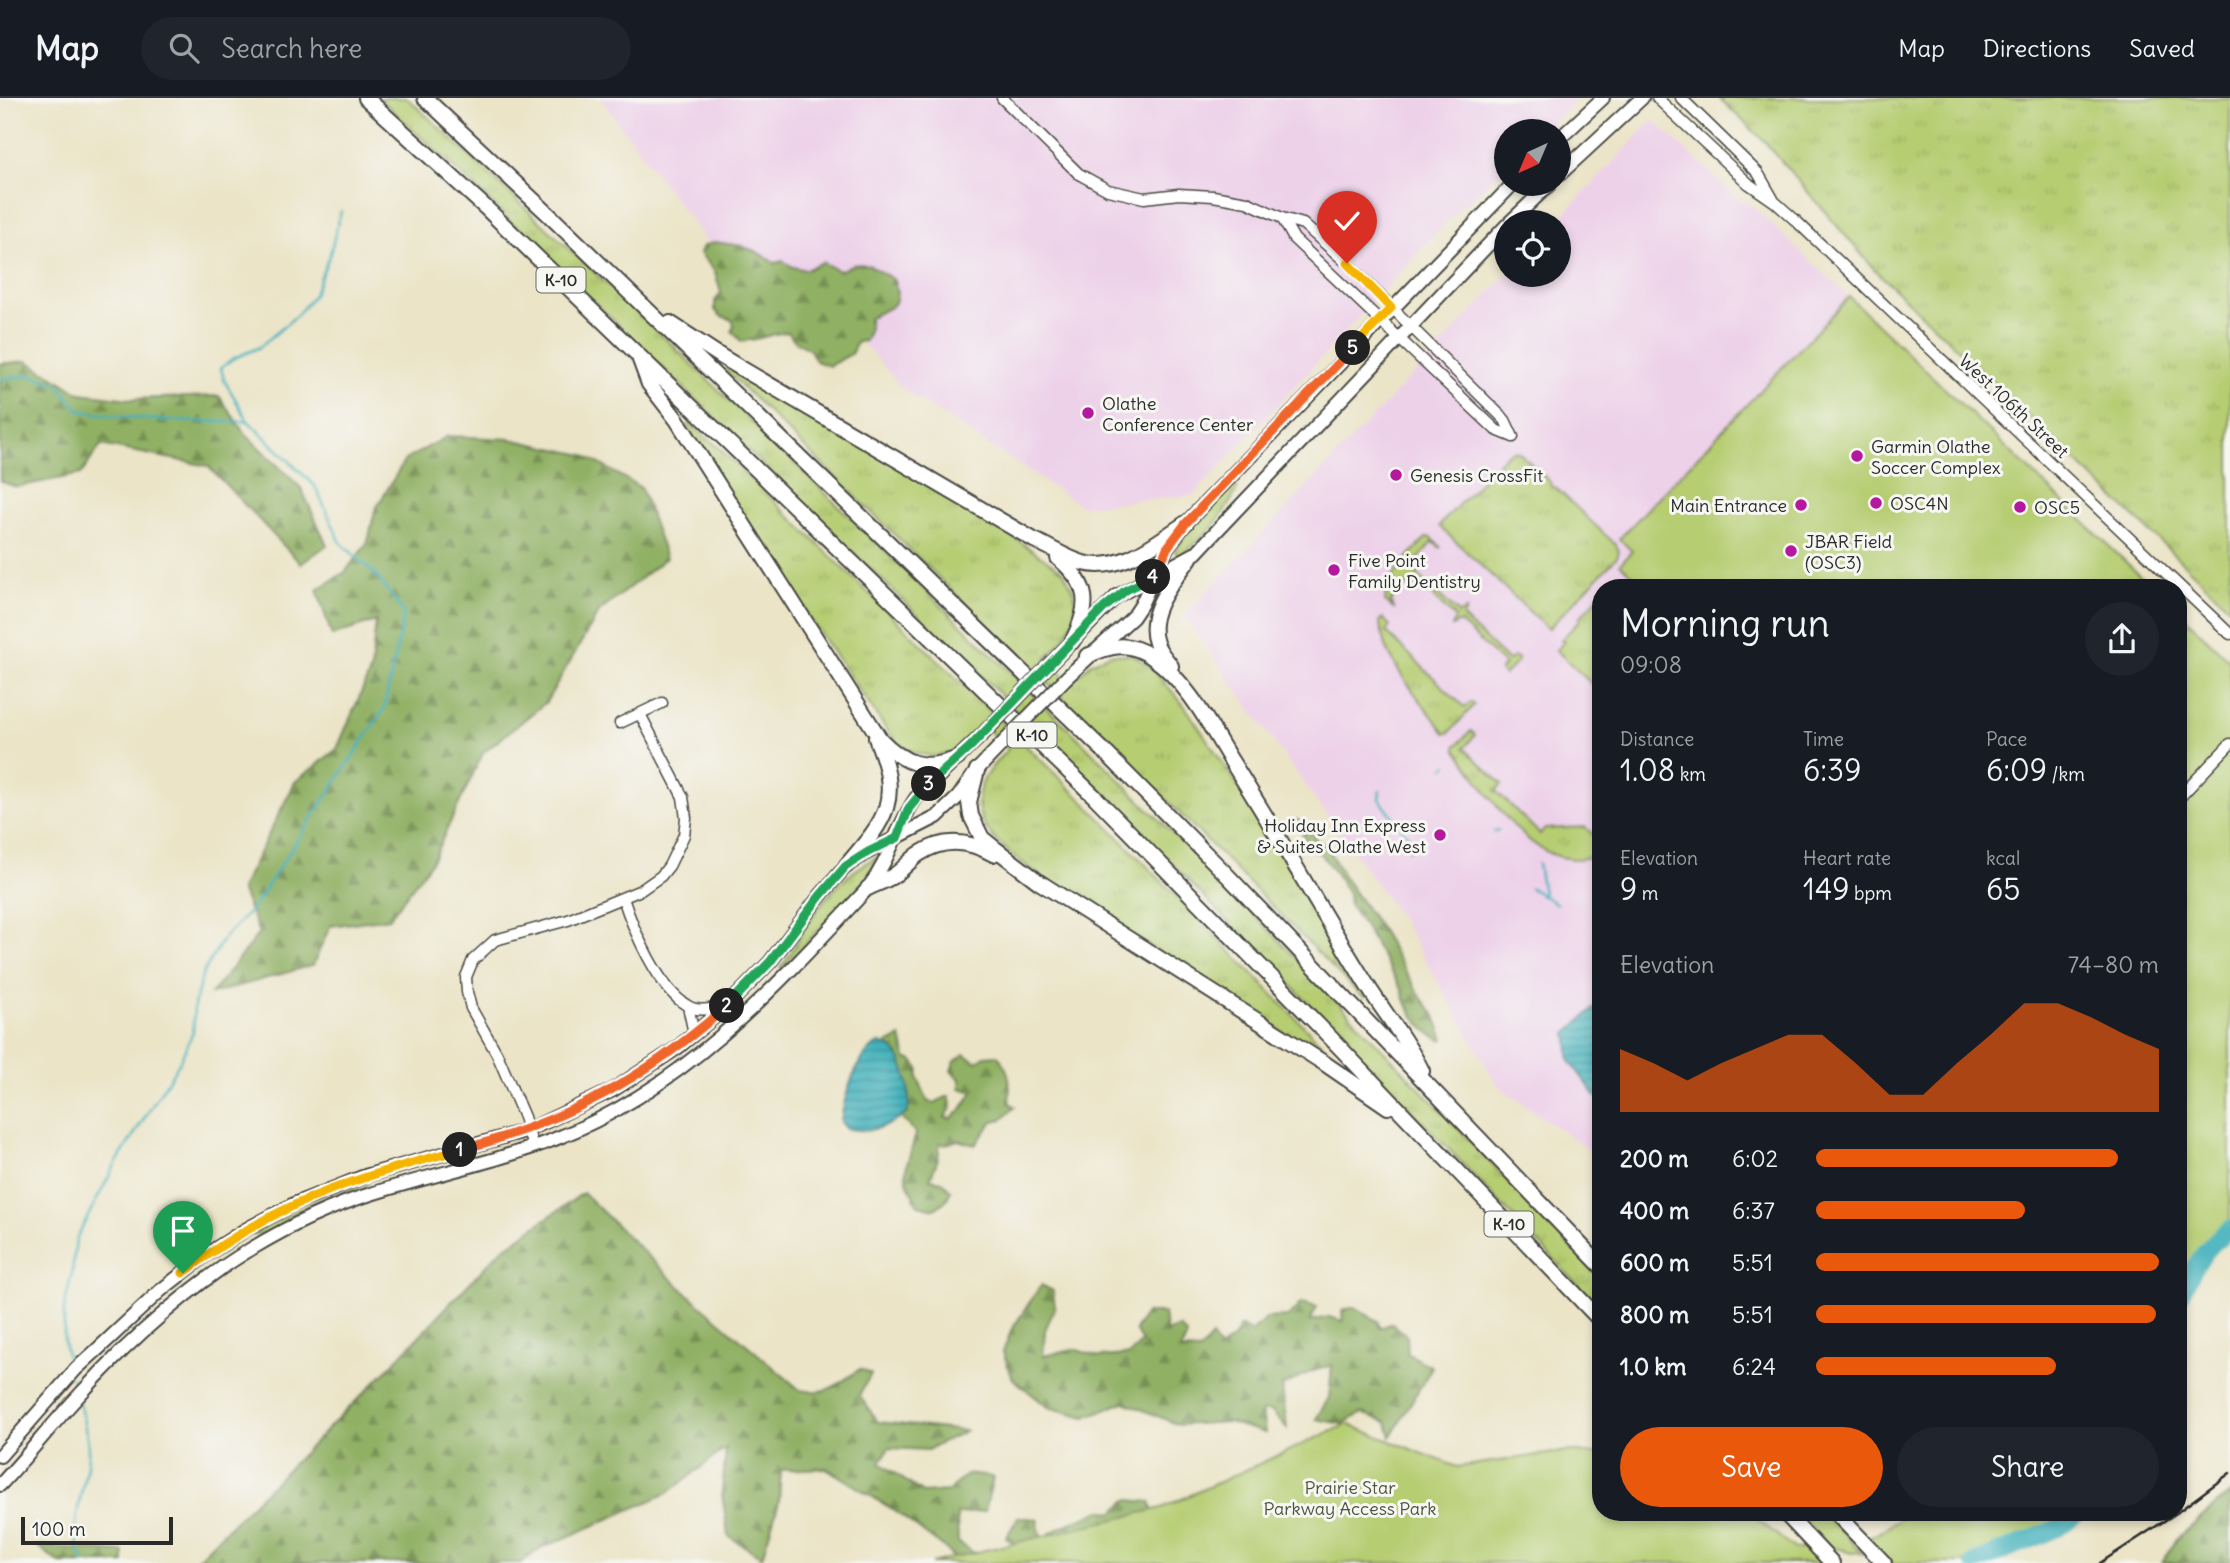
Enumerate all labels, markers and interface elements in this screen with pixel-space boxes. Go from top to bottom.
search box [141,17,631,80]
text: Map [35,27,99,69]
icon: search [165,29,203,67]
text: Search here [221,32,362,65]
text: Map [1898,33,1945,63]
text: Directions [1983,33,2091,63]
text: Saved [2129,33,2195,63]
north arrow [1494,119,1572,196]
map controls [1494,119,1571,287]
pin [1317,191,1377,263]
icon: check [1328,202,1366,240]
button: locate [1494,210,1571,287]
road number: K-10 [536,268,586,292]
pin: 5 [1336,330,1370,366]
text: 5 [1347,335,1358,359]
street label: West 106th Street [1954,349,2074,463]
place label: Olathe Conference Center [1102,392,1254,436]
marker: Olathe Conference Center [1080,405,1096,421]
place label: Garmin Olathe Soccer Complex [1871,435,2001,479]
marker: Garmin Olathe Soccer Complex [1849,448,1865,464]
place label: Genesis CrossFit [1410,464,1543,487]
marker: Genesis CrossFit [1388,467,1404,483]
place label: OSC4N [1890,492,1949,515]
place label: Main Entrance [1670,494,1787,517]
marker: OSC4N [1868,495,1884,511]
place label: OSC5 [2034,496,2080,519]
marker: Main Entrance [1793,497,1809,513]
marker: OSC5 [2012,499,2028,515]
place label: JBAR Field (OSC3) [1805,530,1892,574]
marker: JBAR Field (OSC3) [1783,543,1799,559]
place label: Five Point Family Dentistry [1348,549,1481,593]
pin: 4 [1136,560,1170,594]
marker: Five Point Family Dentistry [1326,562,1342,578]
text: 4 [1147,564,1158,588]
text: Morning run [1620,600,1830,647]
button: share [2085,602,2159,676]
text: 09:08 [1620,650,1682,679]
road number: K-10 [1007,722,1056,748]
text: Distance [1620,727,1694,751]
text: Time [1803,727,1844,751]
text: Pace [1986,727,2027,751]
text: 1.08 [1620,751,1675,789]
text: 6:39 [1803,751,1861,789]
text: 6:09 [1986,751,2047,789]
text: km [1675,762,1706,786]
text: /km [2047,762,2085,786]
pin: 3 [912,766,946,802]
text: 3 [923,771,934,795]
place label: Holiday Inn Express & Suites Olathe West [1257,814,1426,858]
marker: Holiday Inn Express & Suites Olathe West [1432,827,1448,843]
text: Elevation [1620,846,1698,870]
text: Heart rate [1803,846,1891,870]
text: kcal [1986,846,2020,870]
text: 9 [1620,870,1637,908]
text: 149 [1803,870,1850,908]
text: 65 [1986,870,2021,908]
text: m [1637,881,1658,905]
text: bpm [1850,881,1892,905]
text: Elevation [1620,950,1714,979]
text: 74–80 m [2068,950,2159,979]
pin: 2 [710,988,744,1024]
text: 2 [721,993,732,1017]
pin: 1 [442,1132,477,1168]
text: 1 [456,1137,463,1161]
text: 200 m [1620,1144,1689,1173]
text: 6:02 [1732,1144,1778,1173]
text: 400 m [1620,1196,1689,1225]
text: 6:37 [1732,1196,1775,1225]
pin [153,1201,213,1273]
icon: arrive [164,1212,202,1250]
road number: K-10 [1484,1212,1534,1236]
text: 600 m [1620,1248,1689,1277]
text: 5:51 [1732,1248,1773,1277]
text: 800 m [1620,1300,1689,1329]
text: 5:51 [1732,1300,1773,1329]
text: 1.0 km [1620,1352,1686,1381]
text: 6:24 [1732,1352,1776,1381]
button: Save [1620,1427,1883,1507]
button: Share [1897,1427,2159,1507]
park label: Prairie Star Parkway Access Park [1264,1476,1436,1520]
scale bar [21,1514,173,1546]
text: 100 m [32,1517,86,1541]

